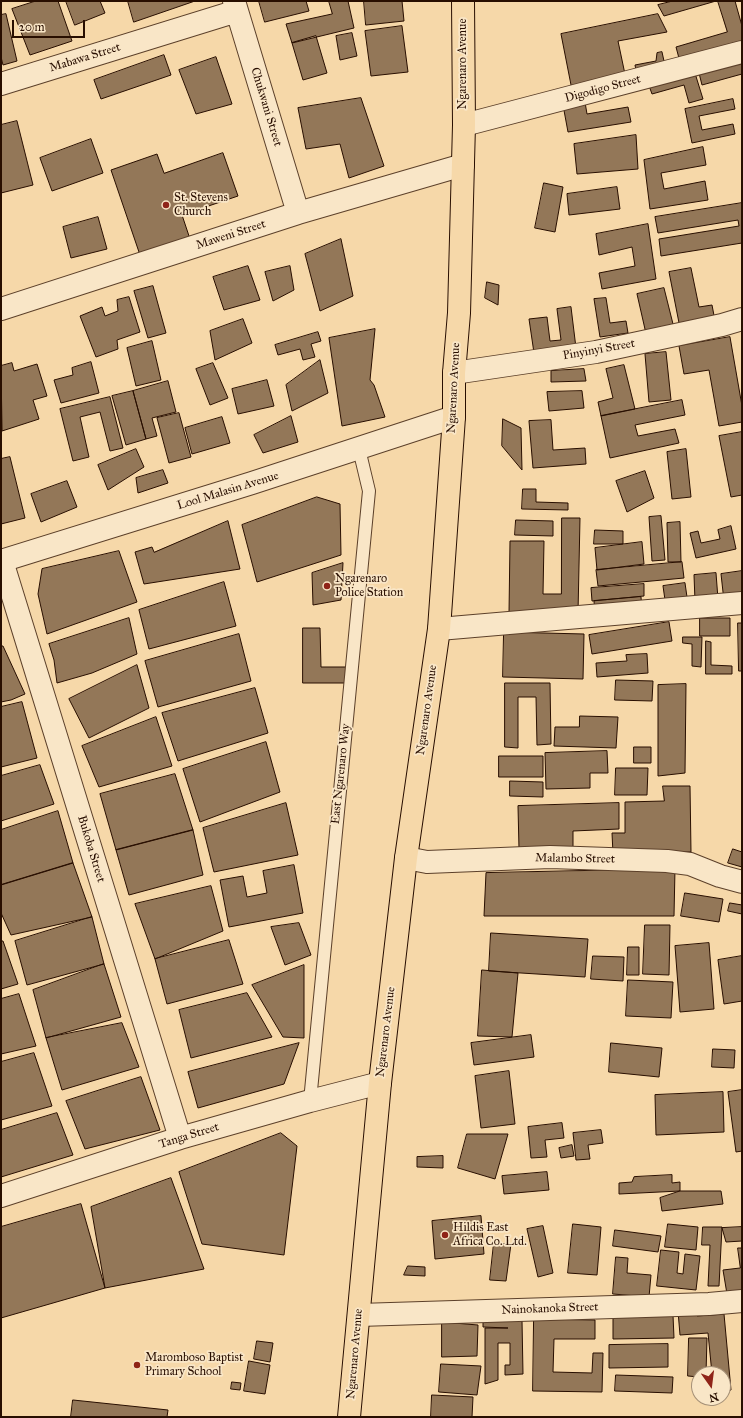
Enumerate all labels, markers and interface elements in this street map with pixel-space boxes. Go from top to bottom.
scale bar [14,12,87,38]
street label: Ngarenaro Avenue [456,19,470,109]
text: 20 m [19,20,45,34]
street label: Mabawa Street [48,40,122,76]
street label: Chukwani Street [247,66,285,148]
street label: Digodigo Street [563,72,643,106]
place label: St. Stevens Church [174,191,228,219]
marker: St. Stevens Church [161,200,171,210]
street label: Maweni Street [194,217,268,253]
street label: Pinyinyi Street [562,337,636,363]
street label: Ngarenaro Avenue [444,342,464,434]
street label: Lool Malasin Avenue [175,469,281,513]
place label: Ngarenaro Police Station [335,572,403,600]
marker: Ngarenaro Police Station [322,581,332,591]
street label: Ngarenaro Avenue [414,664,440,756]
street label: East Ngarenaro Way [329,723,353,825]
street label: Bukoba Street [74,814,108,884]
street label: Malambo Street [535,851,615,867]
street label: Ngarenaro Avenue [373,986,399,1078]
street label: Tanga Street [157,1120,221,1152]
place label: Hildis East Africa Co. Ltd. [453,1221,527,1249]
marker: Hildis East Africa Co. Ltd. [440,1230,450,1240]
street label: Nainokanoka Street [501,1300,599,1318]
street label: Ngarenaro Avenue [344,1308,366,1400]
place label: Maromboso Baptist Primary School [145,1351,243,1379]
marker: Maromboso Baptist Primary School [132,1360,142,1370]
north arrow [691,1366,731,1406]
text: N [708,1390,720,1405]

